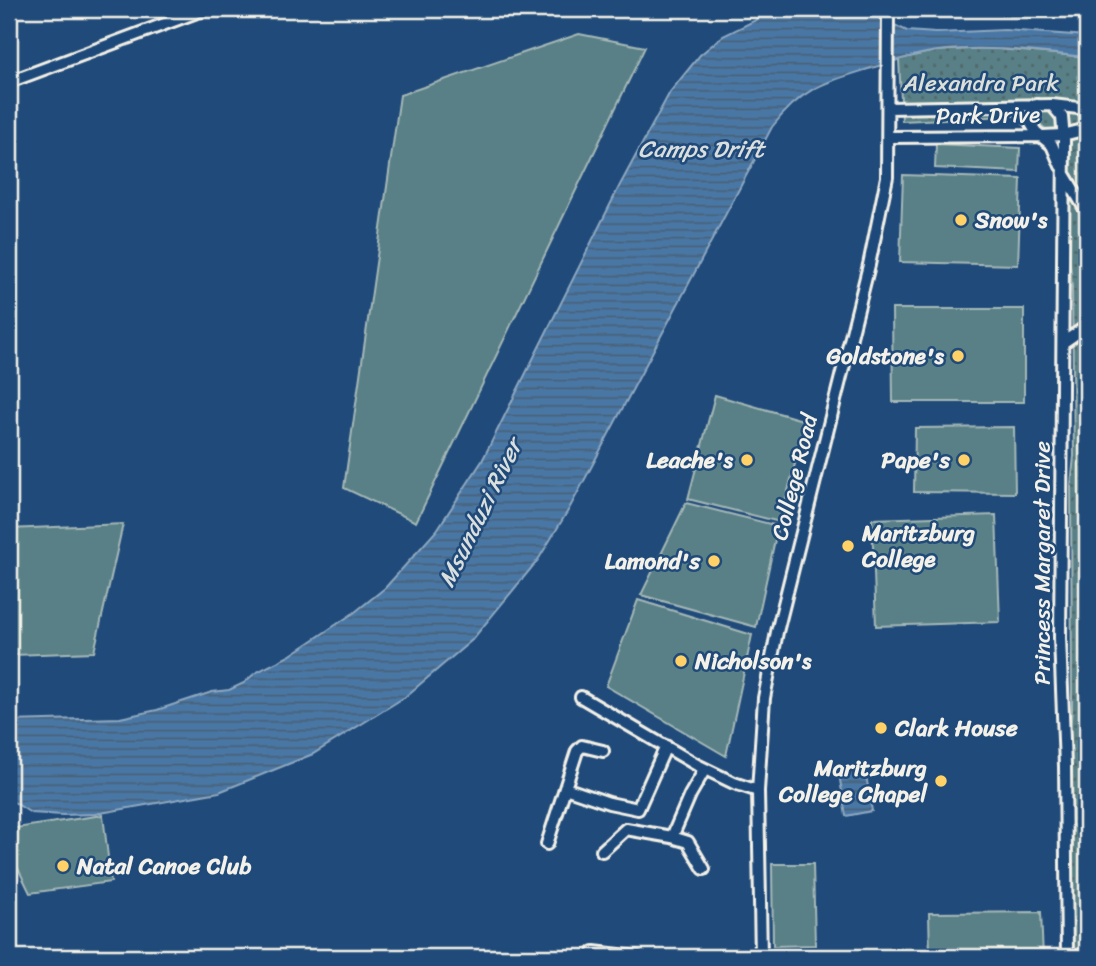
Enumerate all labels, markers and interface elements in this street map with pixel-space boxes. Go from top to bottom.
park label: Alexandra Park [902,63,1060,104]
street label: Park Drive [935,94,1041,137]
water label: Camps Drift [638,128,766,170]
place label: Snow's [974,200,1048,241]
marker: Snow's [953,212,969,228]
place label: Goldstone's [826,336,945,377]
marker: Goldstone's [950,348,966,364]
street label: College Road [759,408,830,545]
water label: Msunduzi River [426,428,536,594]
place label: Leache's [646,440,734,481]
place label: Pape's [881,440,950,481]
street label: Princess Margaret Drive [1022,441,1063,685]
marker: Leache's [739,452,755,468]
marker: Pape's [956,452,972,468]
place label: Maritzburg College [861,513,975,580]
marker: Maritzburg College [840,538,856,554]
place label: Lamond's [605,541,701,582]
marker: Lamond's [706,553,722,569]
place label: Nicholson's [694,641,812,682]
marker: Nicholson's [673,653,689,669]
place label: Clark House [894,708,1018,749]
marker: Clark House [873,720,889,736]
place label: Maritzburg College Chapel [778,748,928,815]
marker: Maritzburg College Chapel [933,773,949,789]
place label: Natal Canoe Club [76,846,251,887]
marker: Natal Canoe Club [55,858,71,874]

